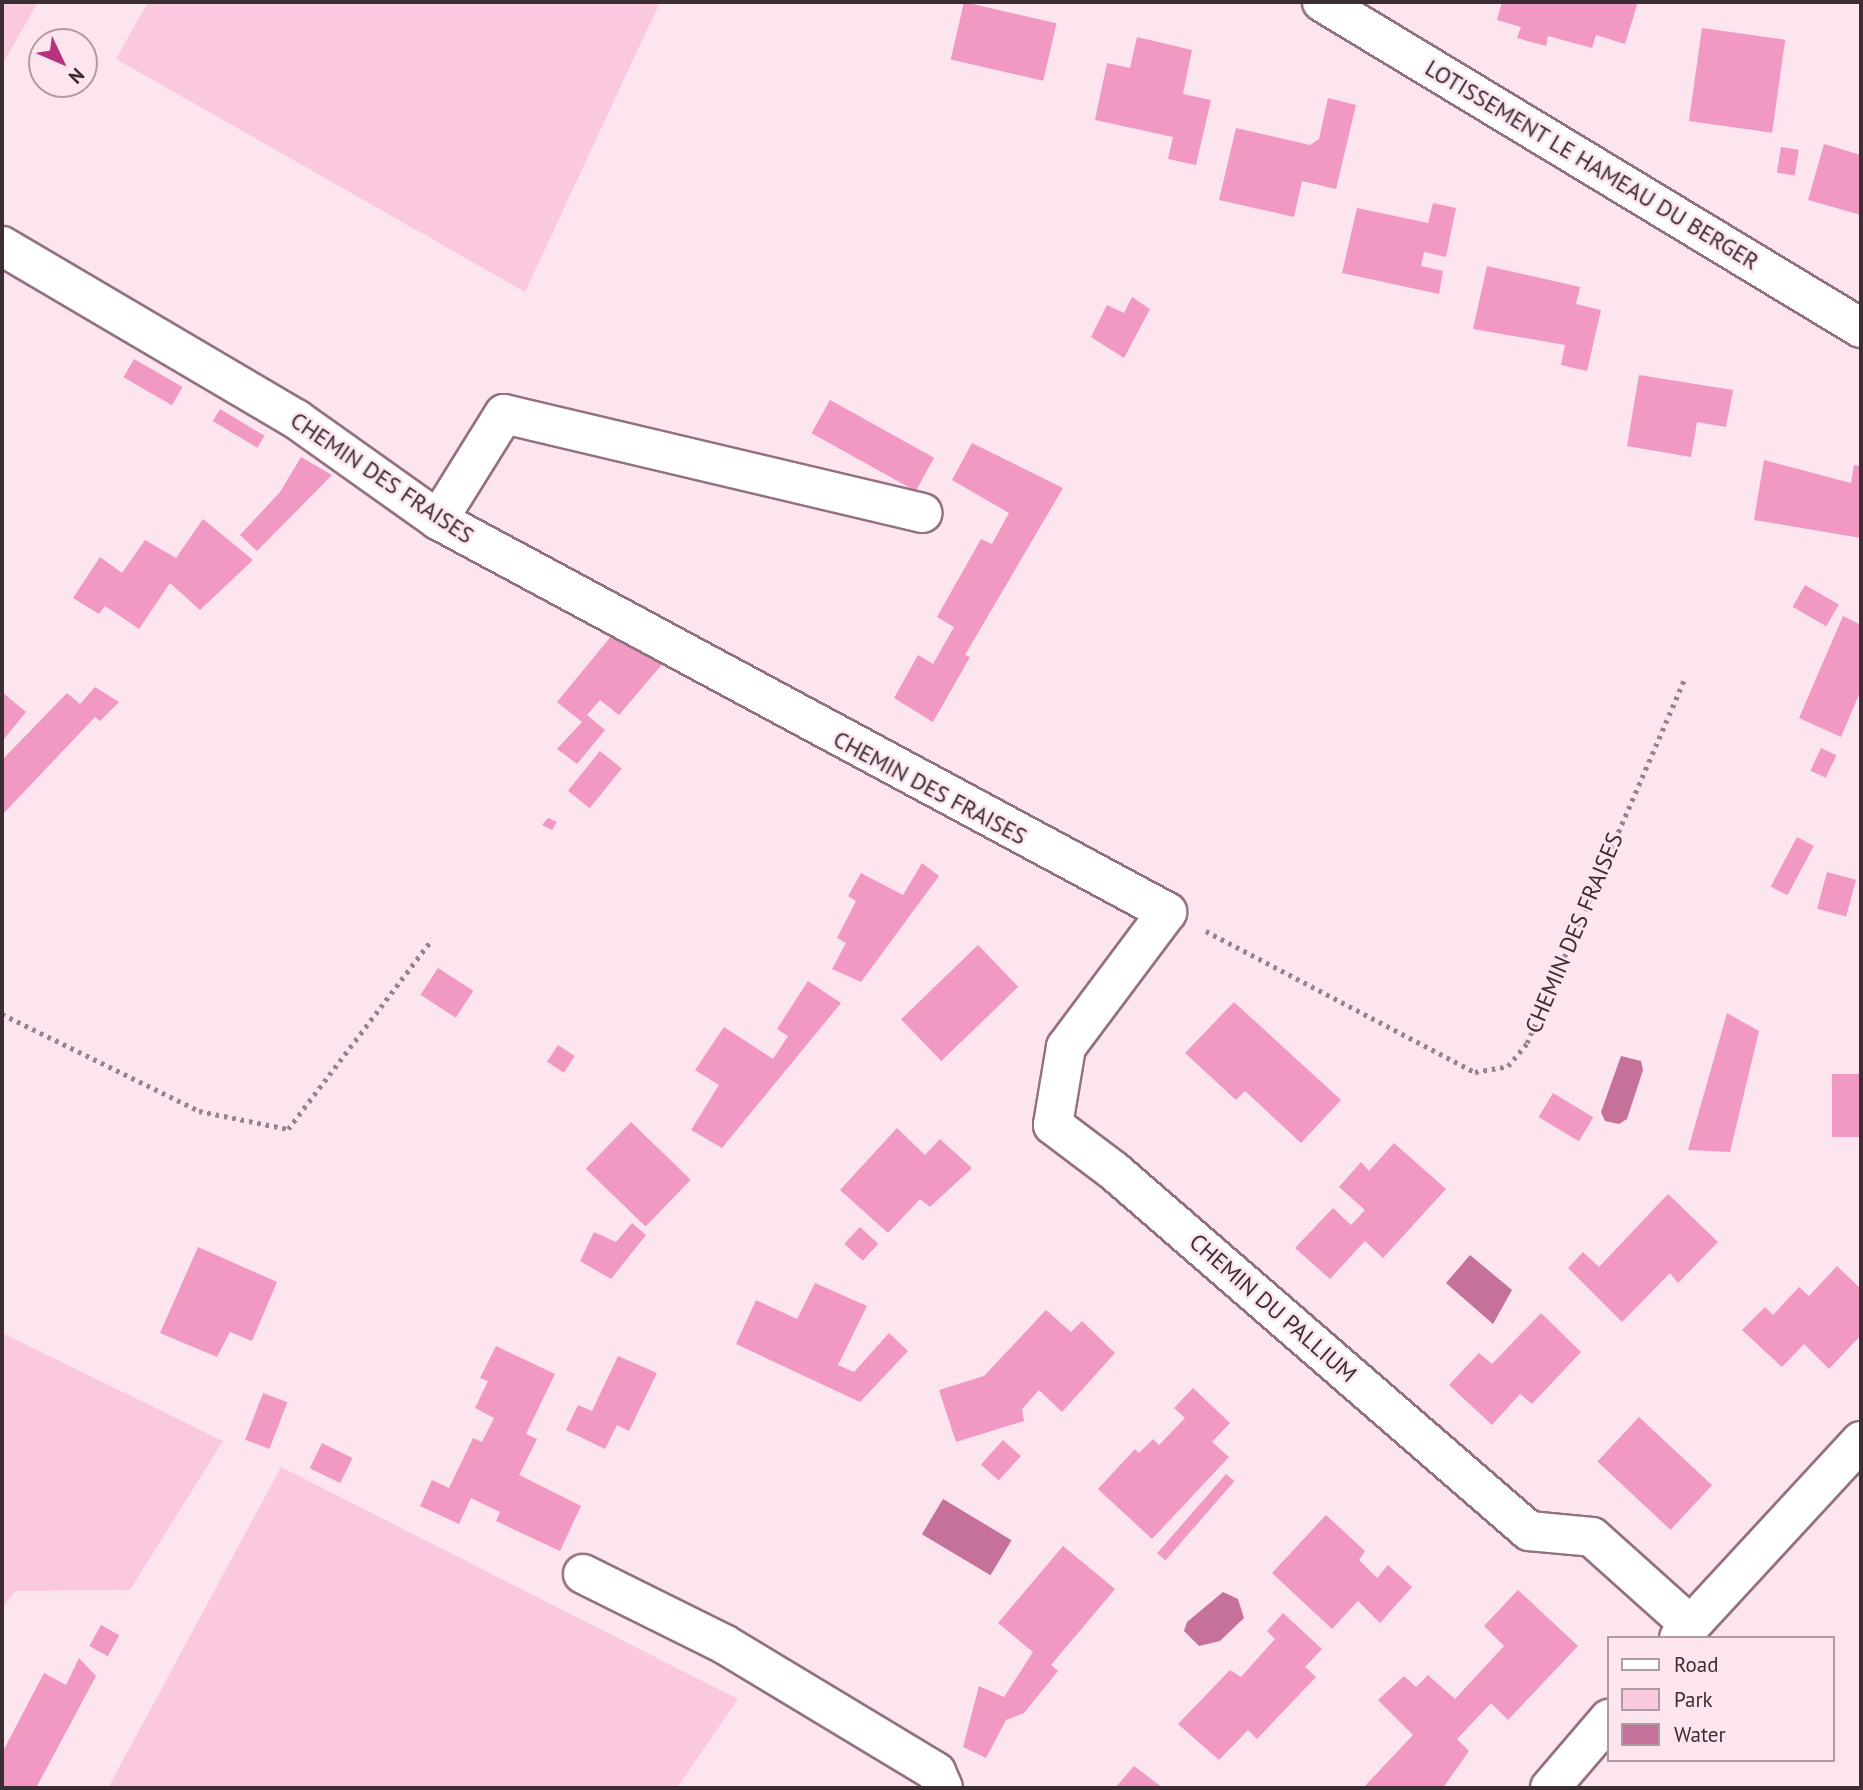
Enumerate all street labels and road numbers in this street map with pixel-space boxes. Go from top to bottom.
street label: LOTISSEMENT LE HAMEAU DU BERGER [1420,54,1764,276]
street label: CHEMIN DES FRAISES [285,406,479,550]
street label: CHEMIN DES FRAISES [829,725,1031,851]
street label: CHEMIN DES FRAISES [1519,829,1629,1037]
street label: CHEMIN DU PALLIUM [1184,1228,1362,1388]

